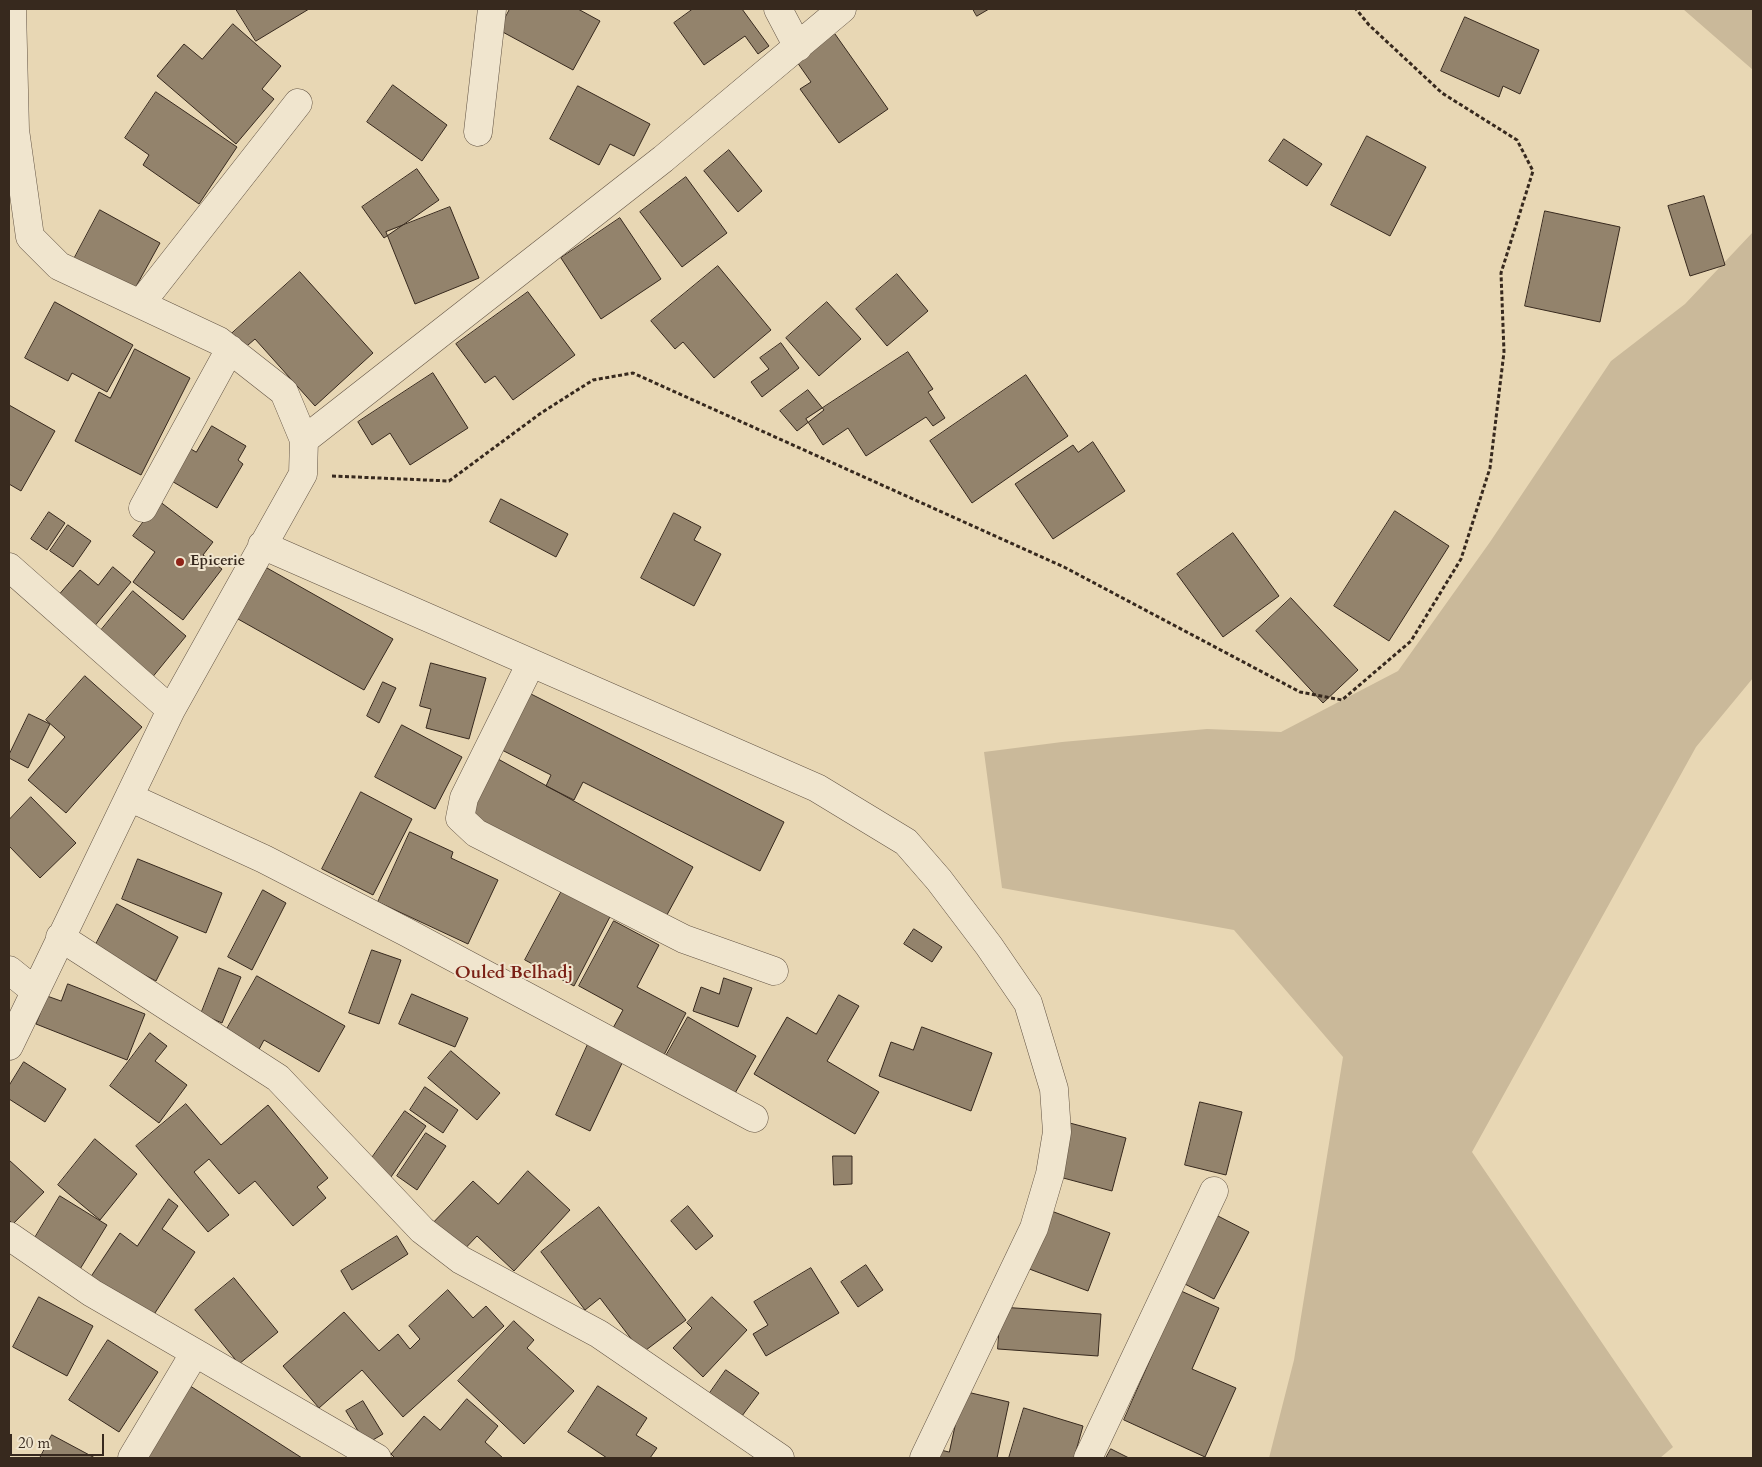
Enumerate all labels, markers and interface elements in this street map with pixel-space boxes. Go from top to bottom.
place label: Epicerie [190,553,245,571]
marker: Epicerie [174,556,186,568]
district label: Ouled Belhadj [455,963,573,985]
scale bar [12,1424,106,1456]
text: 20 m [18,1433,50,1453]

